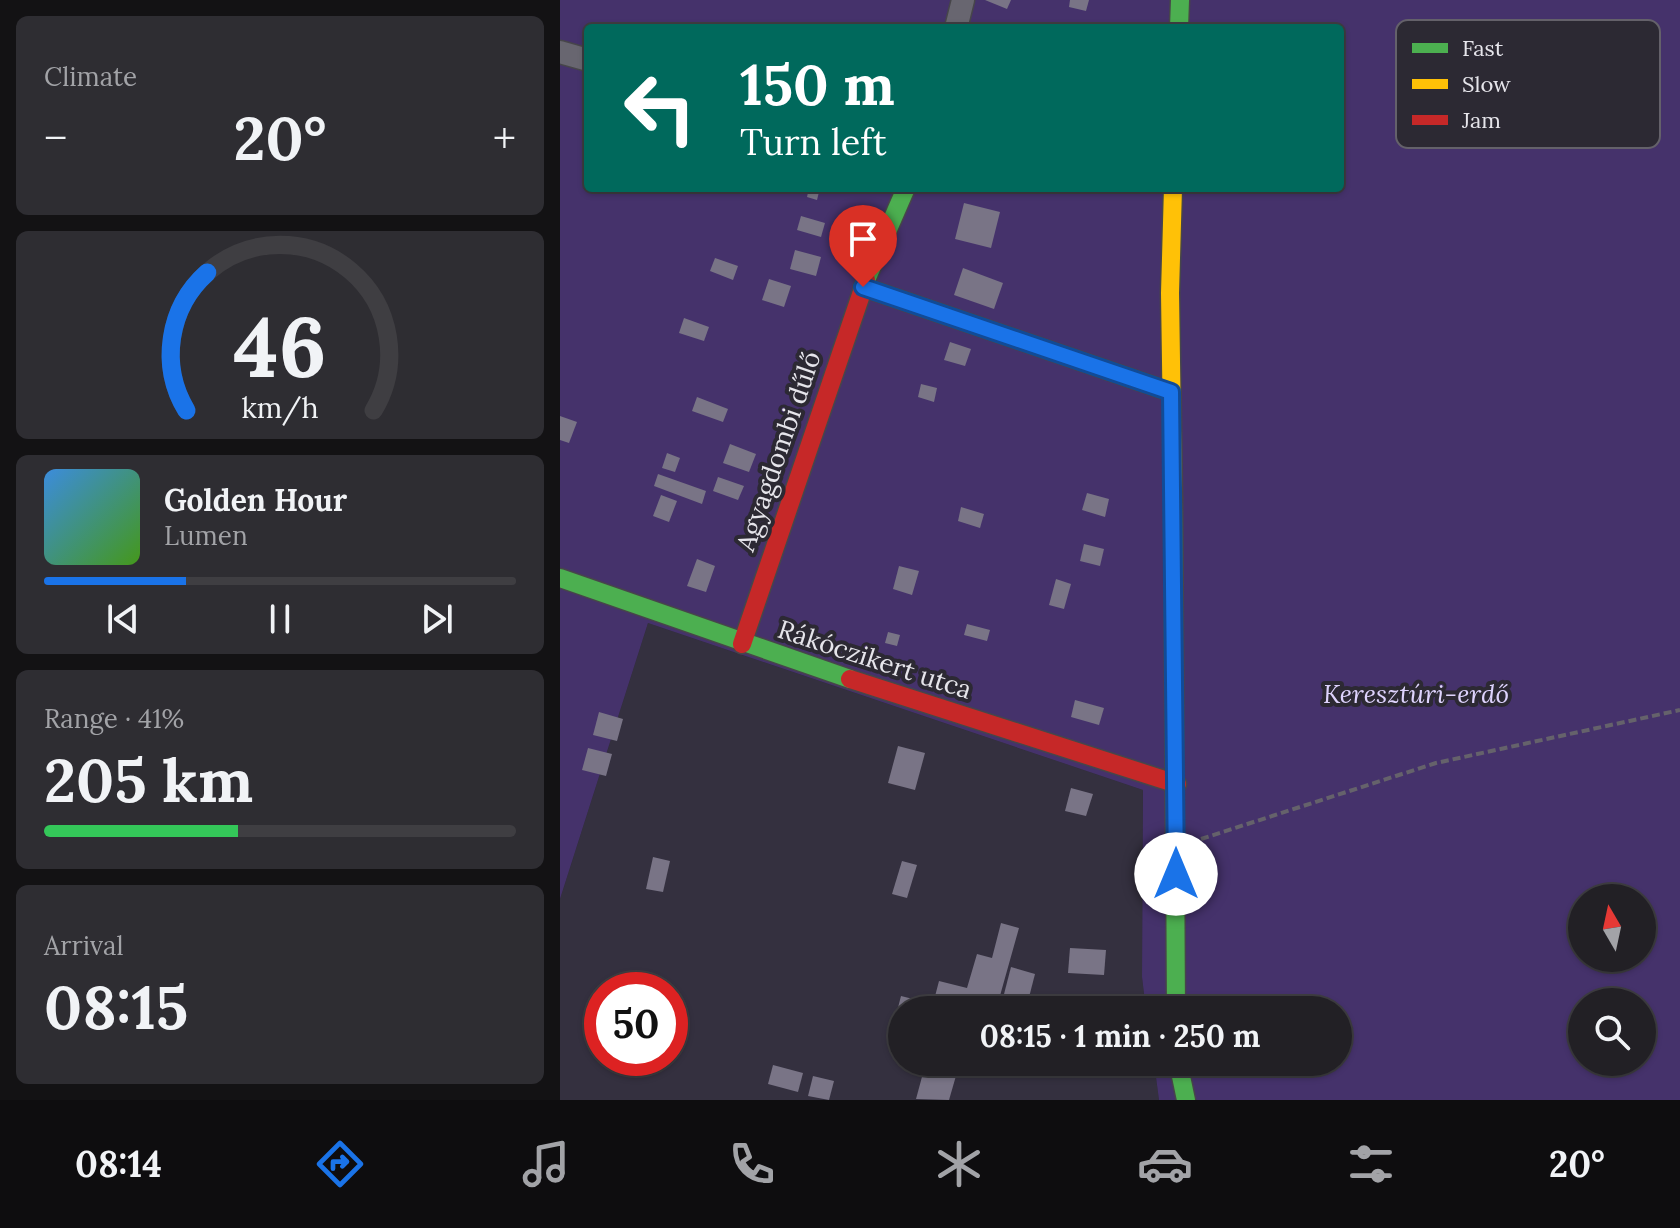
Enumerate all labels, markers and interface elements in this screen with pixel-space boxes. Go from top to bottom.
legend [1396,20,1660,148]
text: Fast [1462,34,1504,62]
text: 150 m [740,49,895,120]
icon: left [608,56,712,160]
text: Climate [44,60,137,93]
text: Slow [1462,70,1511,98]
text: 20° [233,100,327,176]
text: Jam [1461,106,1501,134]
text: − [44,110,67,166]
text: + [493,110,516,166]
text: Turn left [740,119,887,165]
pin [829,205,897,287]
icon: arrive [841,217,885,261]
text: 46 [233,293,327,400]
street label: Agyagdombi dűlő [728,347,828,556]
text: km/h [241,389,319,426]
text: Golden Hour [164,481,347,519]
text: Lumen [164,519,248,552]
icon: previous [101,597,145,641]
icon: pause [258,597,302,641]
icon: next [415,597,459,641]
street label: Rákóczikert utca [774,612,976,706]
park label: Keresztúri-erdő [1323,677,1509,710]
text: Range · 41% [44,702,184,735]
text: 205 km [44,742,253,818]
position arrow [1134,832,1218,916]
north arrow [1568,884,1656,972]
map controls [1568,884,1656,1076]
text: Arrival [44,929,123,962]
text: 08:15 [44,969,188,1045]
speed limit sign: 50 [584,972,688,1076]
button: search [1568,988,1656,1076]
text: 08:15 · 1 min · 250 m [980,1017,1260,1055]
icon: directions [312,1136,368,1192]
icon: music [518,1136,574,1192]
icon: phone [724,1136,780,1192]
icon: climate [931,1136,987,1192]
icon: car [1137,1136,1193,1192]
icon: filters [1343,1136,1399,1192]
text: 08:14 [75,1141,162,1187]
text: 20° [1549,1141,1605,1187]

